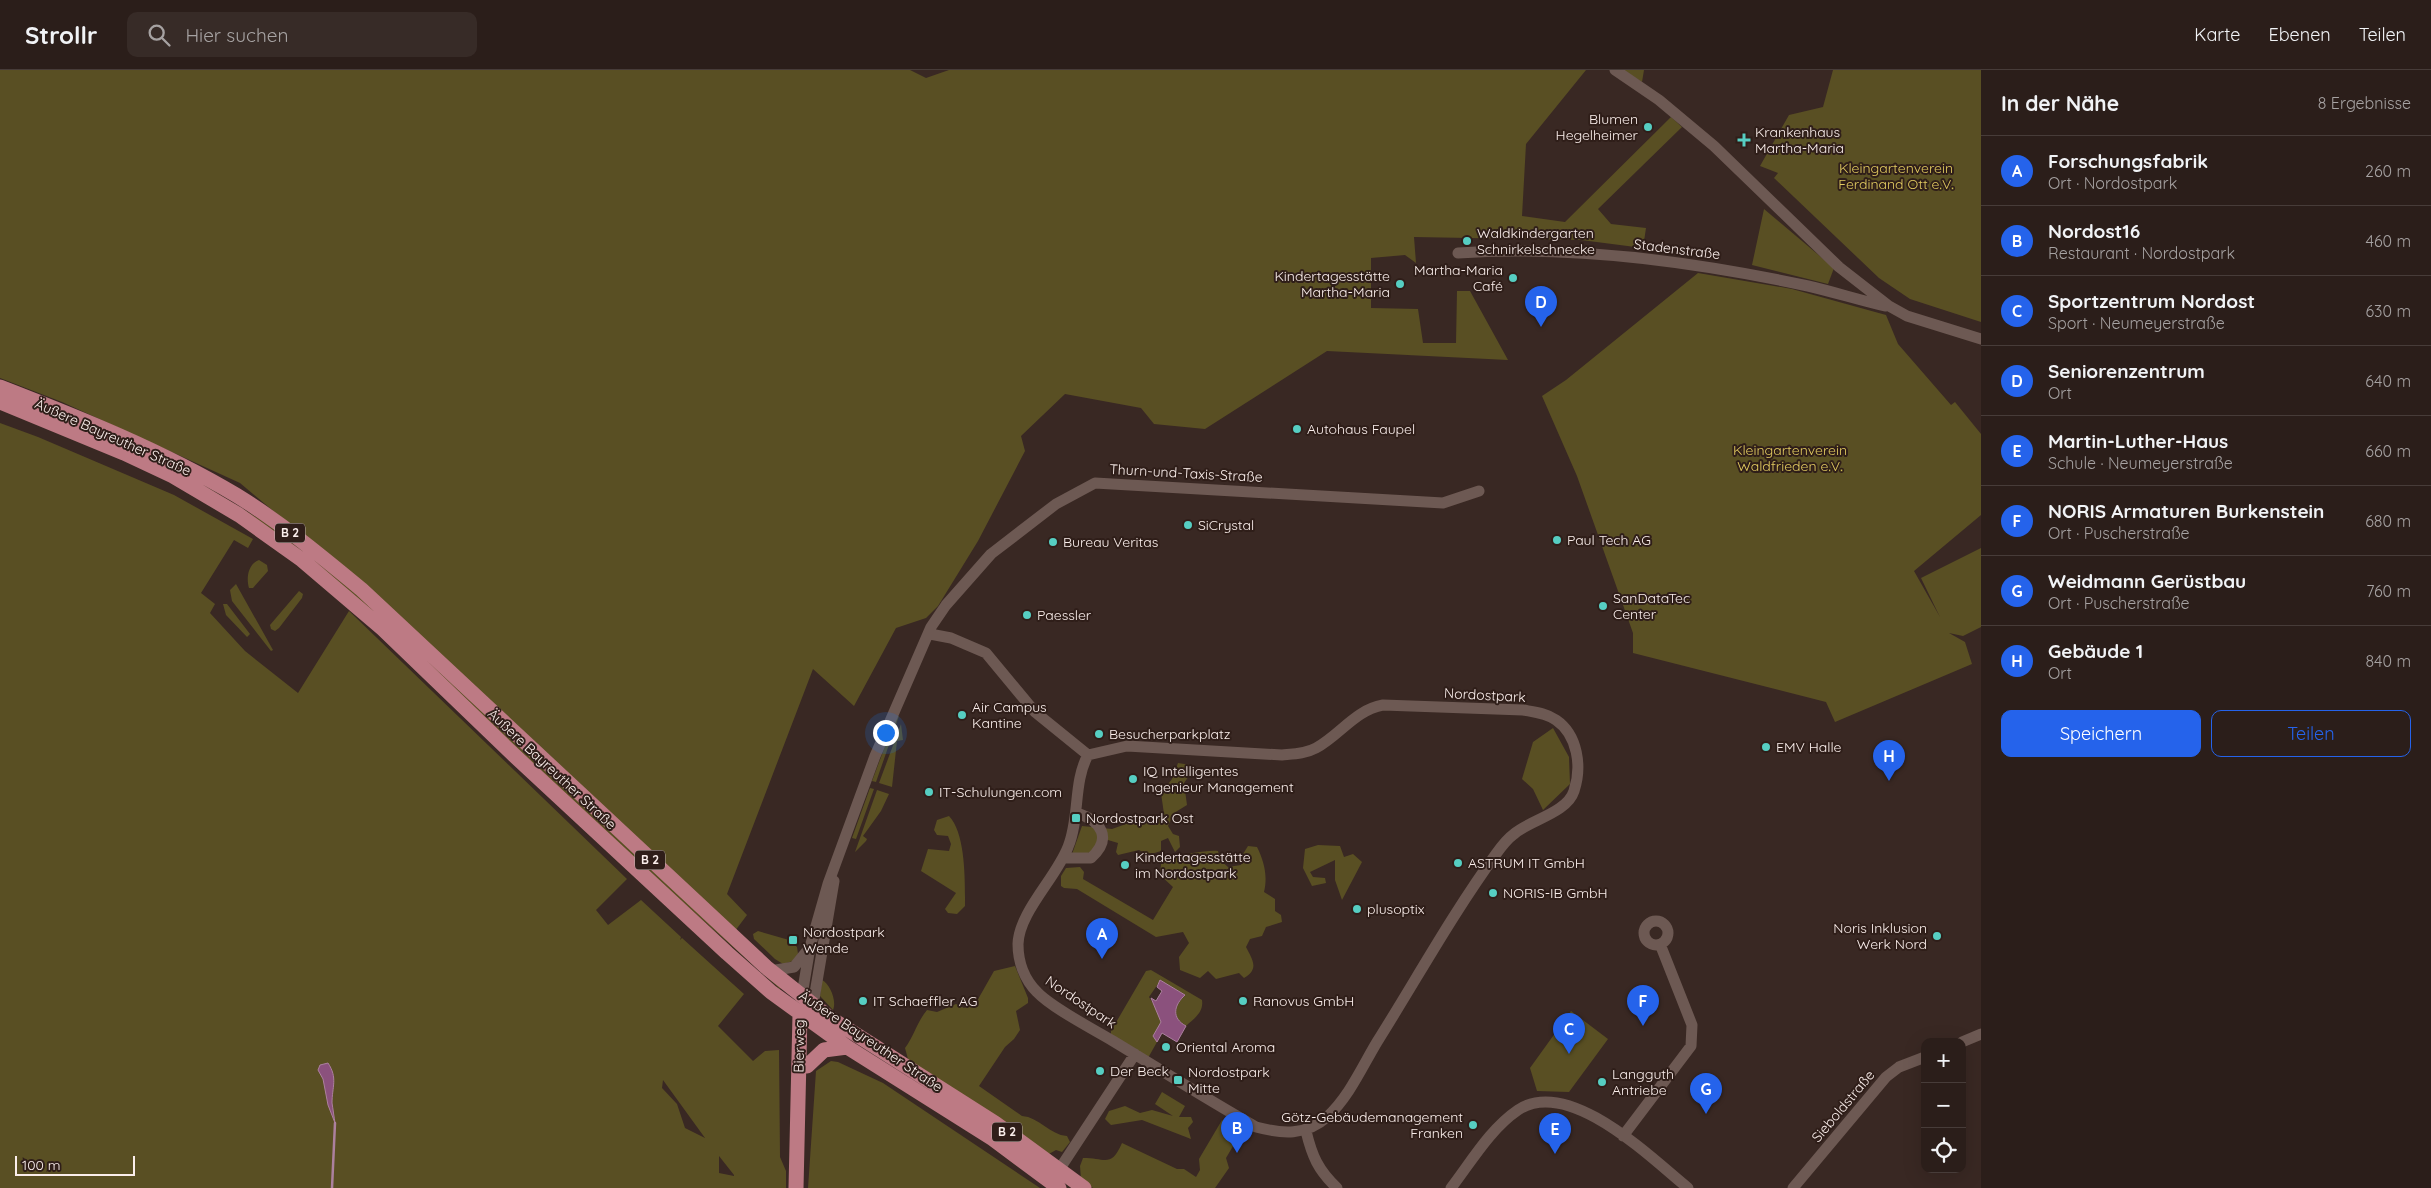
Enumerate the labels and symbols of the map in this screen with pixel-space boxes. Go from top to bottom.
place label: Blumen Hegelheimer [1556,110,1639,144]
marker: Blumen Hegelheimer [1642,121,1654,133]
place label: Krankenhaus Martha-Maria [1755,123,1844,157]
marker: Krankenhaus Martha-Maria [1737,133,1751,147]
park label: Kleingartenverein Ferdinand Ott e.V. [1838,159,1954,193]
place label: Waldkindergarten Schnirkelschnecke [1477,224,1595,258]
marker: Waldkindergarten Schnirkelschnecke [1461,235,1473,247]
street label: Stadenstraße [1633,235,1721,263]
place label: Martha-Maria Café [1414,261,1503,295]
place label: Kindertagesstätte Martha-Maria [1274,267,1390,301]
marker: Martha-Maria Café [1507,272,1519,284]
marker: Kindertagesstätte Martha-Maria [1394,278,1406,290]
pin: D [1525,286,1557,327]
street label: Äußere Bayreuther Straße [32,394,194,480]
place label: Autohaus Faupel [1307,420,1415,438]
marker: Autohaus Faupel [1291,423,1303,435]
park label: Kleingartenverein Waldfrieden e.V. [1733,441,1847,475]
street label: Thurn-und-Taxis-Straße [1109,460,1263,486]
place label: SiCrystal [1198,516,1254,534]
marker: SiCrystal [1182,519,1194,531]
road number: B 2 [275,523,305,542]
place label: Paul Tech AG [1567,531,1651,549]
place label: Bureau Veritas [1063,533,1158,551]
marker: Paul Tech AG [1551,534,1563,546]
marker: Bureau Veritas [1047,536,1059,548]
place label: SanDataTec Center [1613,589,1690,623]
marker: SanDataTec Center [1597,600,1609,612]
place label: Paessler [1037,606,1092,624]
marker: Paessler [1021,609,1033,621]
street label: Nordostpark [1444,684,1526,706]
place label: Air Campus Kantine [972,698,1047,732]
street label: Äußere Bayreuther Straße [484,705,620,833]
marker: Air Campus Kantine [956,709,968,721]
your location [873,720,899,746]
place label: Besucherparkplatz [1109,725,1231,743]
marker: Besucherparkplatz [1093,728,1105,740]
place label: EMV Halle [1776,738,1842,756]
pin: H [1873,740,1905,781]
marker: EMV Halle [1760,741,1772,753]
place label: IQ Intelligentes Ingenieur Management [1143,762,1294,796]
marker: IQ Intelligentes Ingenieur Management [1127,773,1139,785]
place label: IT-Schulungen.com [939,783,1062,801]
marker: IT-Schulungen.com [923,786,935,798]
place label: Nordostpark Ost [1086,809,1194,827]
marker: Nordostpark Ost [1070,812,1082,824]
place label: Kindertagesstätte im Nordostpark [1135,848,1251,882]
road number: B 2 [635,850,665,870]
place label: ASTRUM IT GmbH [1468,854,1585,872]
marker: ASTRUM IT GmbH [1452,857,1464,869]
marker: Kindertagesstätte im Nordostpark [1119,859,1131,871]
place label: NORIS-IB GmbH [1503,884,1608,902]
marker: NORIS-IB GmbH [1487,887,1499,899]
place label: plusoptix [1367,900,1425,918]
marker: plusoptix [1351,903,1363,915]
pin: A [1086,918,1118,959]
place label: Noris Inklusion Werk Nord [1833,919,1927,953]
place label: Nordostpark Wende [803,923,885,957]
marker: Noris Inklusion Werk Nord [1931,930,1943,942]
marker: Nordostpark Wende [787,934,799,946]
street label: Nordostpark [1042,972,1120,1032]
pin: F [1627,985,1659,1026]
street label: Äußere Bayreuther Straße [796,986,946,1096]
place label: IT Schaeffler AG [873,992,977,1010]
place label: Ranovus GmbH [1253,992,1354,1010]
marker: IT Schaeffler AG [857,995,869,1007]
marker: Ranovus GmbH [1237,995,1249,1007]
pin: C [1553,1013,1585,1054]
street label: Bierweg [790,1019,808,1073]
place label: Oriental Aroma [1176,1038,1275,1056]
marker: Oriental Aroma [1160,1041,1172,1053]
place label: Der Beck [1110,1062,1169,1080]
place label: Nordostpark Mitte [1188,1063,1270,1097]
marker: Der Beck [1094,1065,1106,1077]
place label: Langguth Antriebe [1612,1065,1674,1099]
street label: Sieboldstraße [1808,1066,1878,1146]
pin: G [1690,1073,1722,1114]
marker: Nordostpark Mitte [1172,1074,1184,1086]
marker: Langguth Antriebe [1596,1076,1608,1088]
place label: Götz-Gebäudemanagement Franken [1281,1108,1463,1142]
pin: B [1221,1112,1253,1153]
pin: E [1539,1113,1571,1154]
marker: Götz-Gebäudemanagement Franken [1467,1119,1479,1131]
road number: B 2 [992,1122,1022,1142]
scale bar [15,1153,135,1176]

